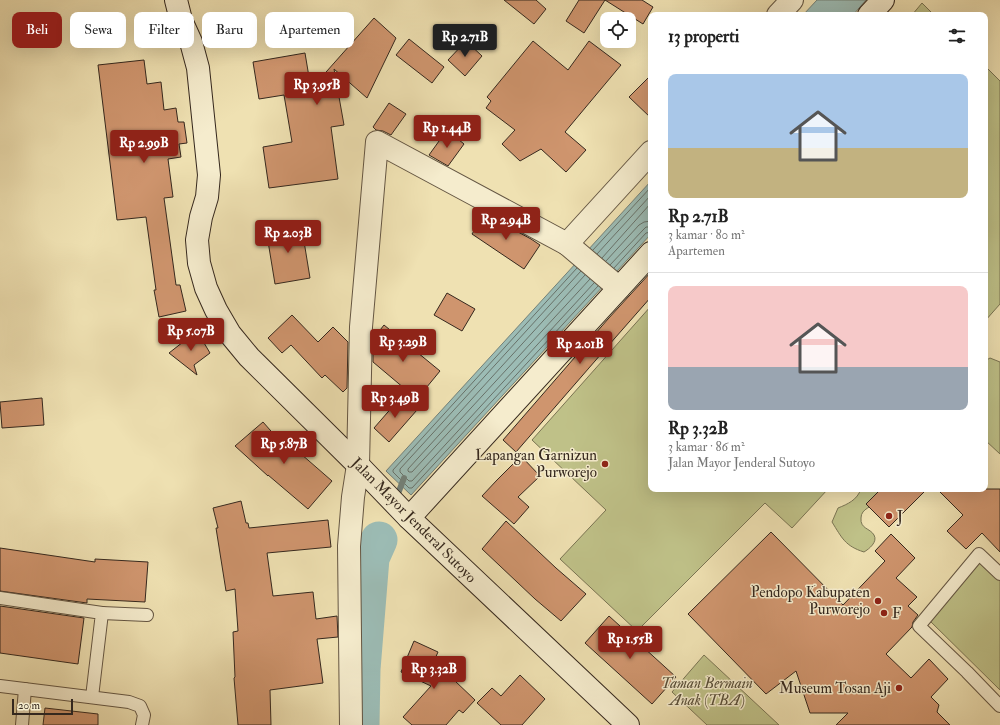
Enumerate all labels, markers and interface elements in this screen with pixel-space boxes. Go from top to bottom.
chip: Beli [12,12,62,48]
chip: Sewa [70,12,126,48]
chip: Filter [134,12,194,48]
chip: Baru [202,12,257,48]
chip: Apartemen [265,12,354,48]
map controls [600,12,636,48]
button: locate [600,12,636,48]
pin: Rp 2.71B [424,24,506,58]
icon: filters [946,25,968,47]
text: 13 properti [668,26,739,47]
text: Rp 2.71B [442,29,488,45]
pin: Rp 3.95B [276,72,358,106]
text: Rp 3.95B [293,77,341,93]
icon: home [782,100,854,172]
pin: Rp 1.44B [406,115,488,149]
text: Rp 1.44B [423,120,471,136]
pin: Rp 2.99B [103,130,185,164]
text: Rp 2.99B [119,135,169,151]
text: Rp 2.71B [668,206,729,227]
pin: Rp 2.94B [465,207,547,241]
text: Rp 2.94B [481,212,531,228]
pin: Rp 2.03B [247,220,329,254]
text: Rp 2.03B [264,225,312,241]
text: 3 kamar · 80 m² [668,227,745,243]
text: Apartemen [668,243,725,259]
icon: home [782,312,854,384]
pin: Rp 5.07B [150,318,232,352]
text: Rp 5.07B [167,323,215,339]
pin: Rp 3.29B [362,329,444,363]
pin: Rp 2.01B [539,331,621,365]
text: Rp 3.29B [379,334,427,350]
text: Rp 2.01B [556,336,604,352]
pin: Rp 3.49B [354,385,436,419]
text: Rp 3.49B [371,390,419,406]
text: Rp 3.32B [668,418,728,439]
pin: Rp 5.87B [243,431,325,465]
text: Rp 5.87B [260,436,308,452]
text: 3 kamar · 86 m² [668,439,745,455]
place label: Lapangan Garnizun Purworejo [475,446,597,482]
street label: Jalan Mayor Jenderal Sutoyo [346,453,480,588]
text: Jalan Mayor Jenderal Sutoyo [668,455,815,471]
marker: Lapangan Garnizun Purworejo [600,459,610,469]
place label: J [896,507,903,527]
marker: J [884,511,894,521]
place label: Pendopo Kabupaten Purworejo [751,583,870,619]
marker: Pendopo Kabupaten Purworejo [873,596,883,606]
place label: F [892,604,902,623]
marker: F [879,608,889,618]
pin: Rp 1.55B [589,626,671,660]
text: Rp 1.55B [607,631,653,647]
pin: Rp 3.32B [393,656,475,690]
text: Rp 3.32B [411,661,457,677]
park label: Taman Bermain Anak (TBA) [661,674,753,710]
place label: Museum Tosan Aji [779,679,891,698]
marker: Museum Tosan Aji [894,683,904,693]
scale bar [12,697,73,716]
text: 20 m [18,699,40,712]

